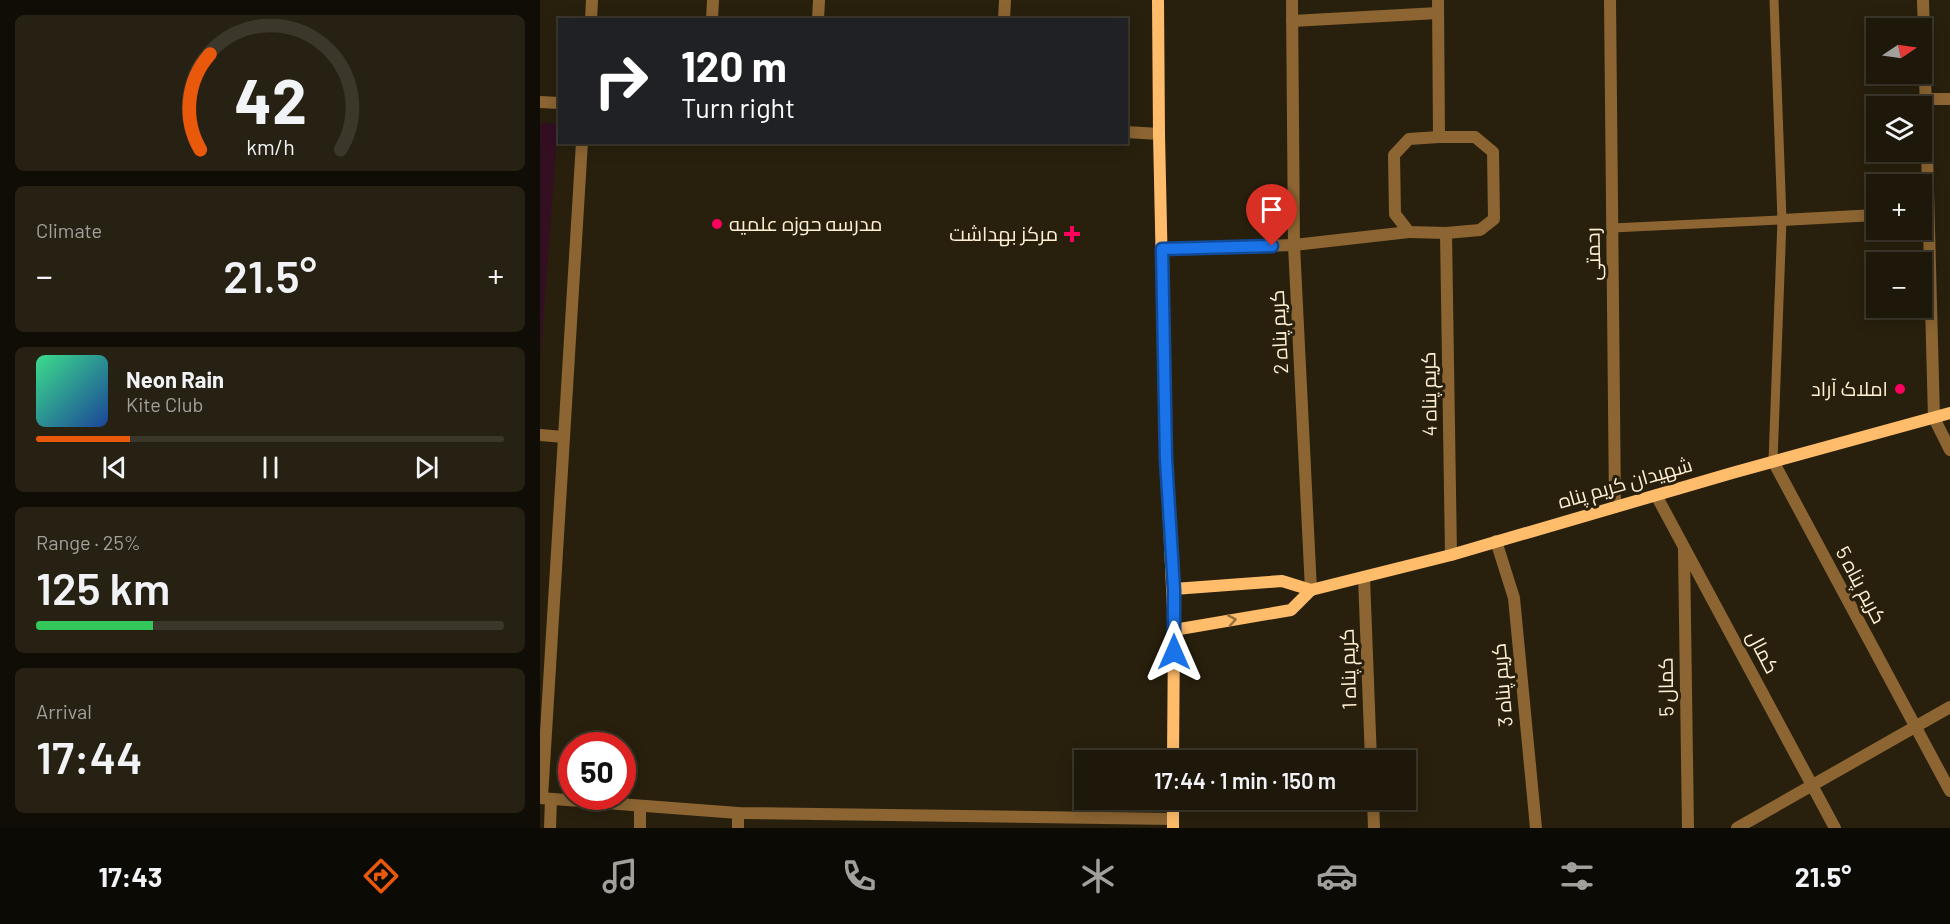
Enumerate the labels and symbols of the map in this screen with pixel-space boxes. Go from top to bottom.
north arrow [1866,18,1932,84]
pin [1246,184,1297,246]
place label: مدرسه حوزه علمیه [729,211,882,236]
marker: مدرسه حوزه علمیه [710,217,724,231]
place label: مرکز بهداشت [949,221,1058,247]
marker: مرکز بهداشت [1063,225,1081,243]
street label: رحمتی [1580,227,1606,281]
street label: کریم پناه 2 [1264,289,1295,375]
street label: کریم پناه 4 [1415,351,1444,437]
place label: املاک آراد [1811,376,1888,401]
marker: املاک آراد [1893,382,1907,396]
street label: شهیدان کریم پناه [1555,451,1696,516]
street label: کریم پناه 5 [1829,542,1892,629]
one-way arrow [1227,614,1237,627]
position arrow [1142,620,1206,684]
street label: کمال [1741,626,1785,678]
street label: کریم پناه 1 [1334,628,1363,710]
street label: کریم پناه 3 [1485,642,1520,728]
street label: کمال 5 [1652,657,1680,717]
speed limit sign: 50 [558,732,636,810]

